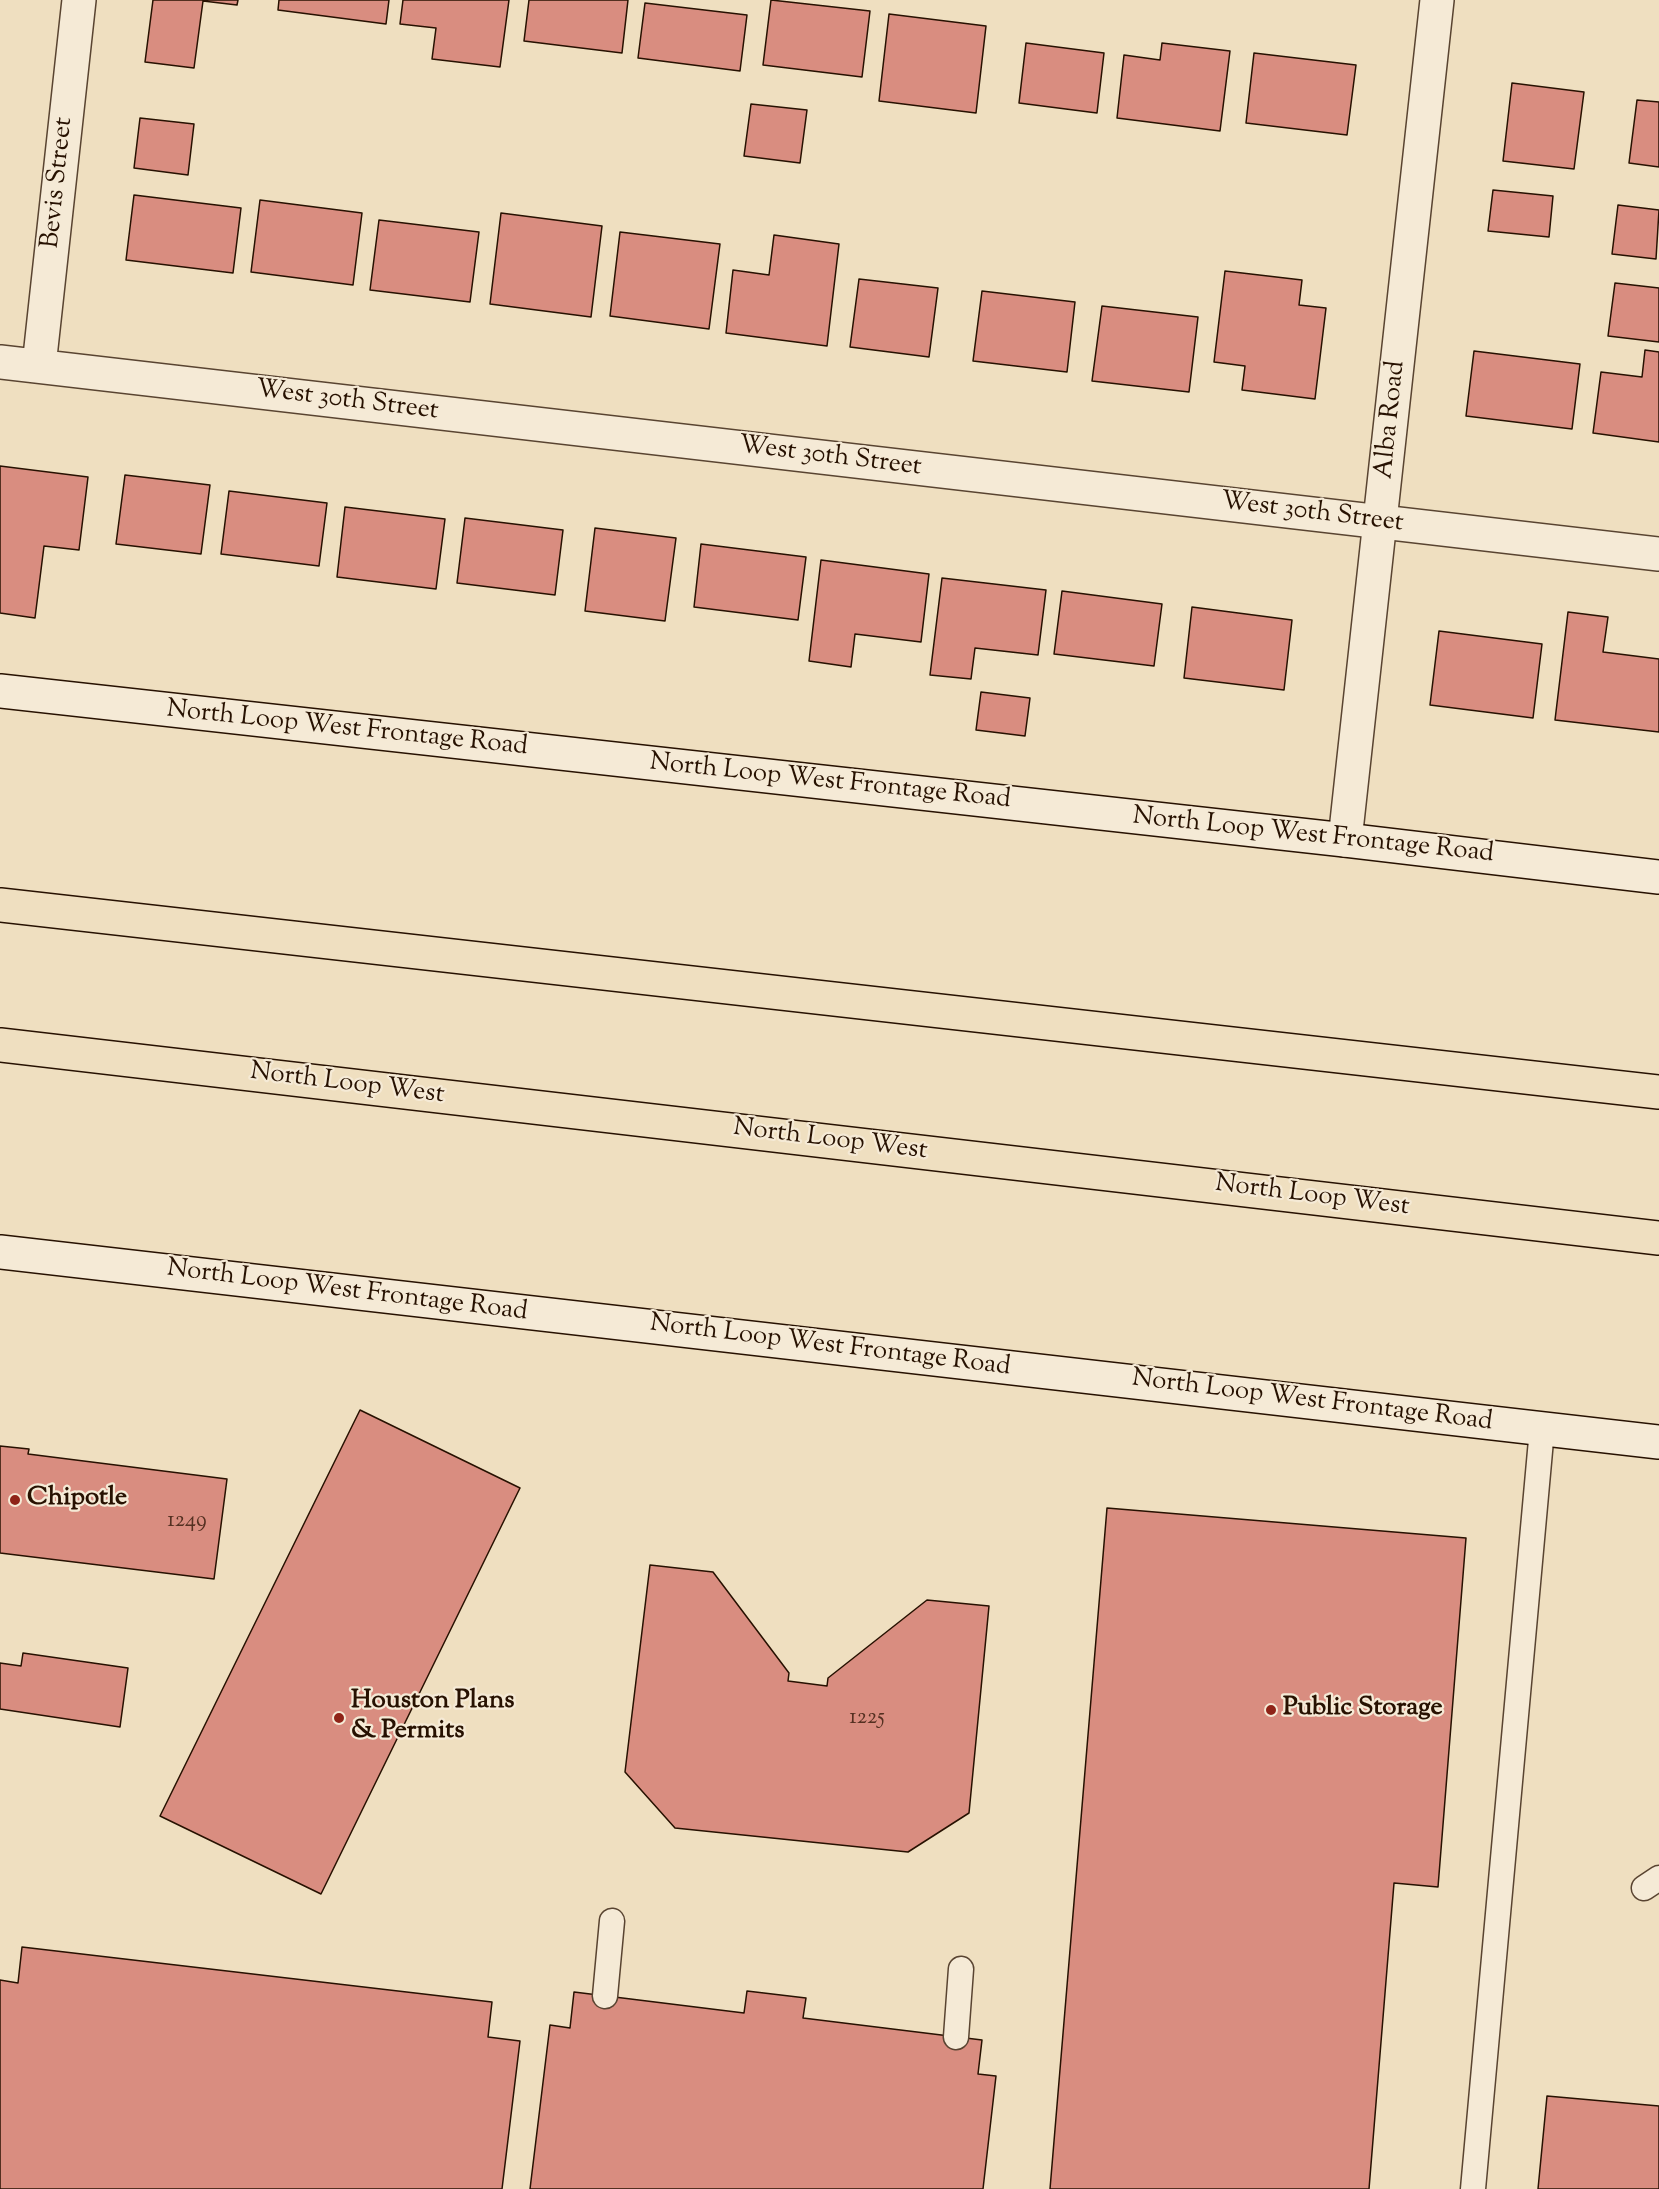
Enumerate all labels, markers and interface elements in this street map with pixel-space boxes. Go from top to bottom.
street label: Bevis Street [37,116,81,250]
street label: Alba Road [1370,359,1414,481]
street label: West 30th Street [254,375,440,429]
street label: West 30th Street [737,431,923,485]
street label: West 30th Street [1219,487,1405,541]
street label: North Loop West Frontage Road [165,696,529,764]
street label: North Loop West Frontage Road [648,749,1012,817]
street label: North Loop West Frontage Road [1131,803,1495,871]
street label: North Loop West [248,1058,446,1112]
street label: North Loop West [731,1114,929,1168]
street label: North Loop West [1213,1170,1411,1224]
street label: North Loop West Frontage Road [165,1254,529,1330]
street label: North Loop West Frontage Road [648,1309,1012,1385]
street label: North Loop West Frontage Road [1130,1364,1494,1440]
place label: Chipotle [27,1484,127,1516]
marker: Chipotle [8,1493,22,1507]
house number: 1249 [167,1509,207,1535]
place label: Houston Plans & Permits [351,1687,514,1748]
place label: Public Storage [1283,1694,1443,1726]
marker: Public Storage [1264,1703,1278,1717]
house number: 1225 [849,1706,885,1732]
marker: Houston Plans & Permits [332,1711,346,1725]

